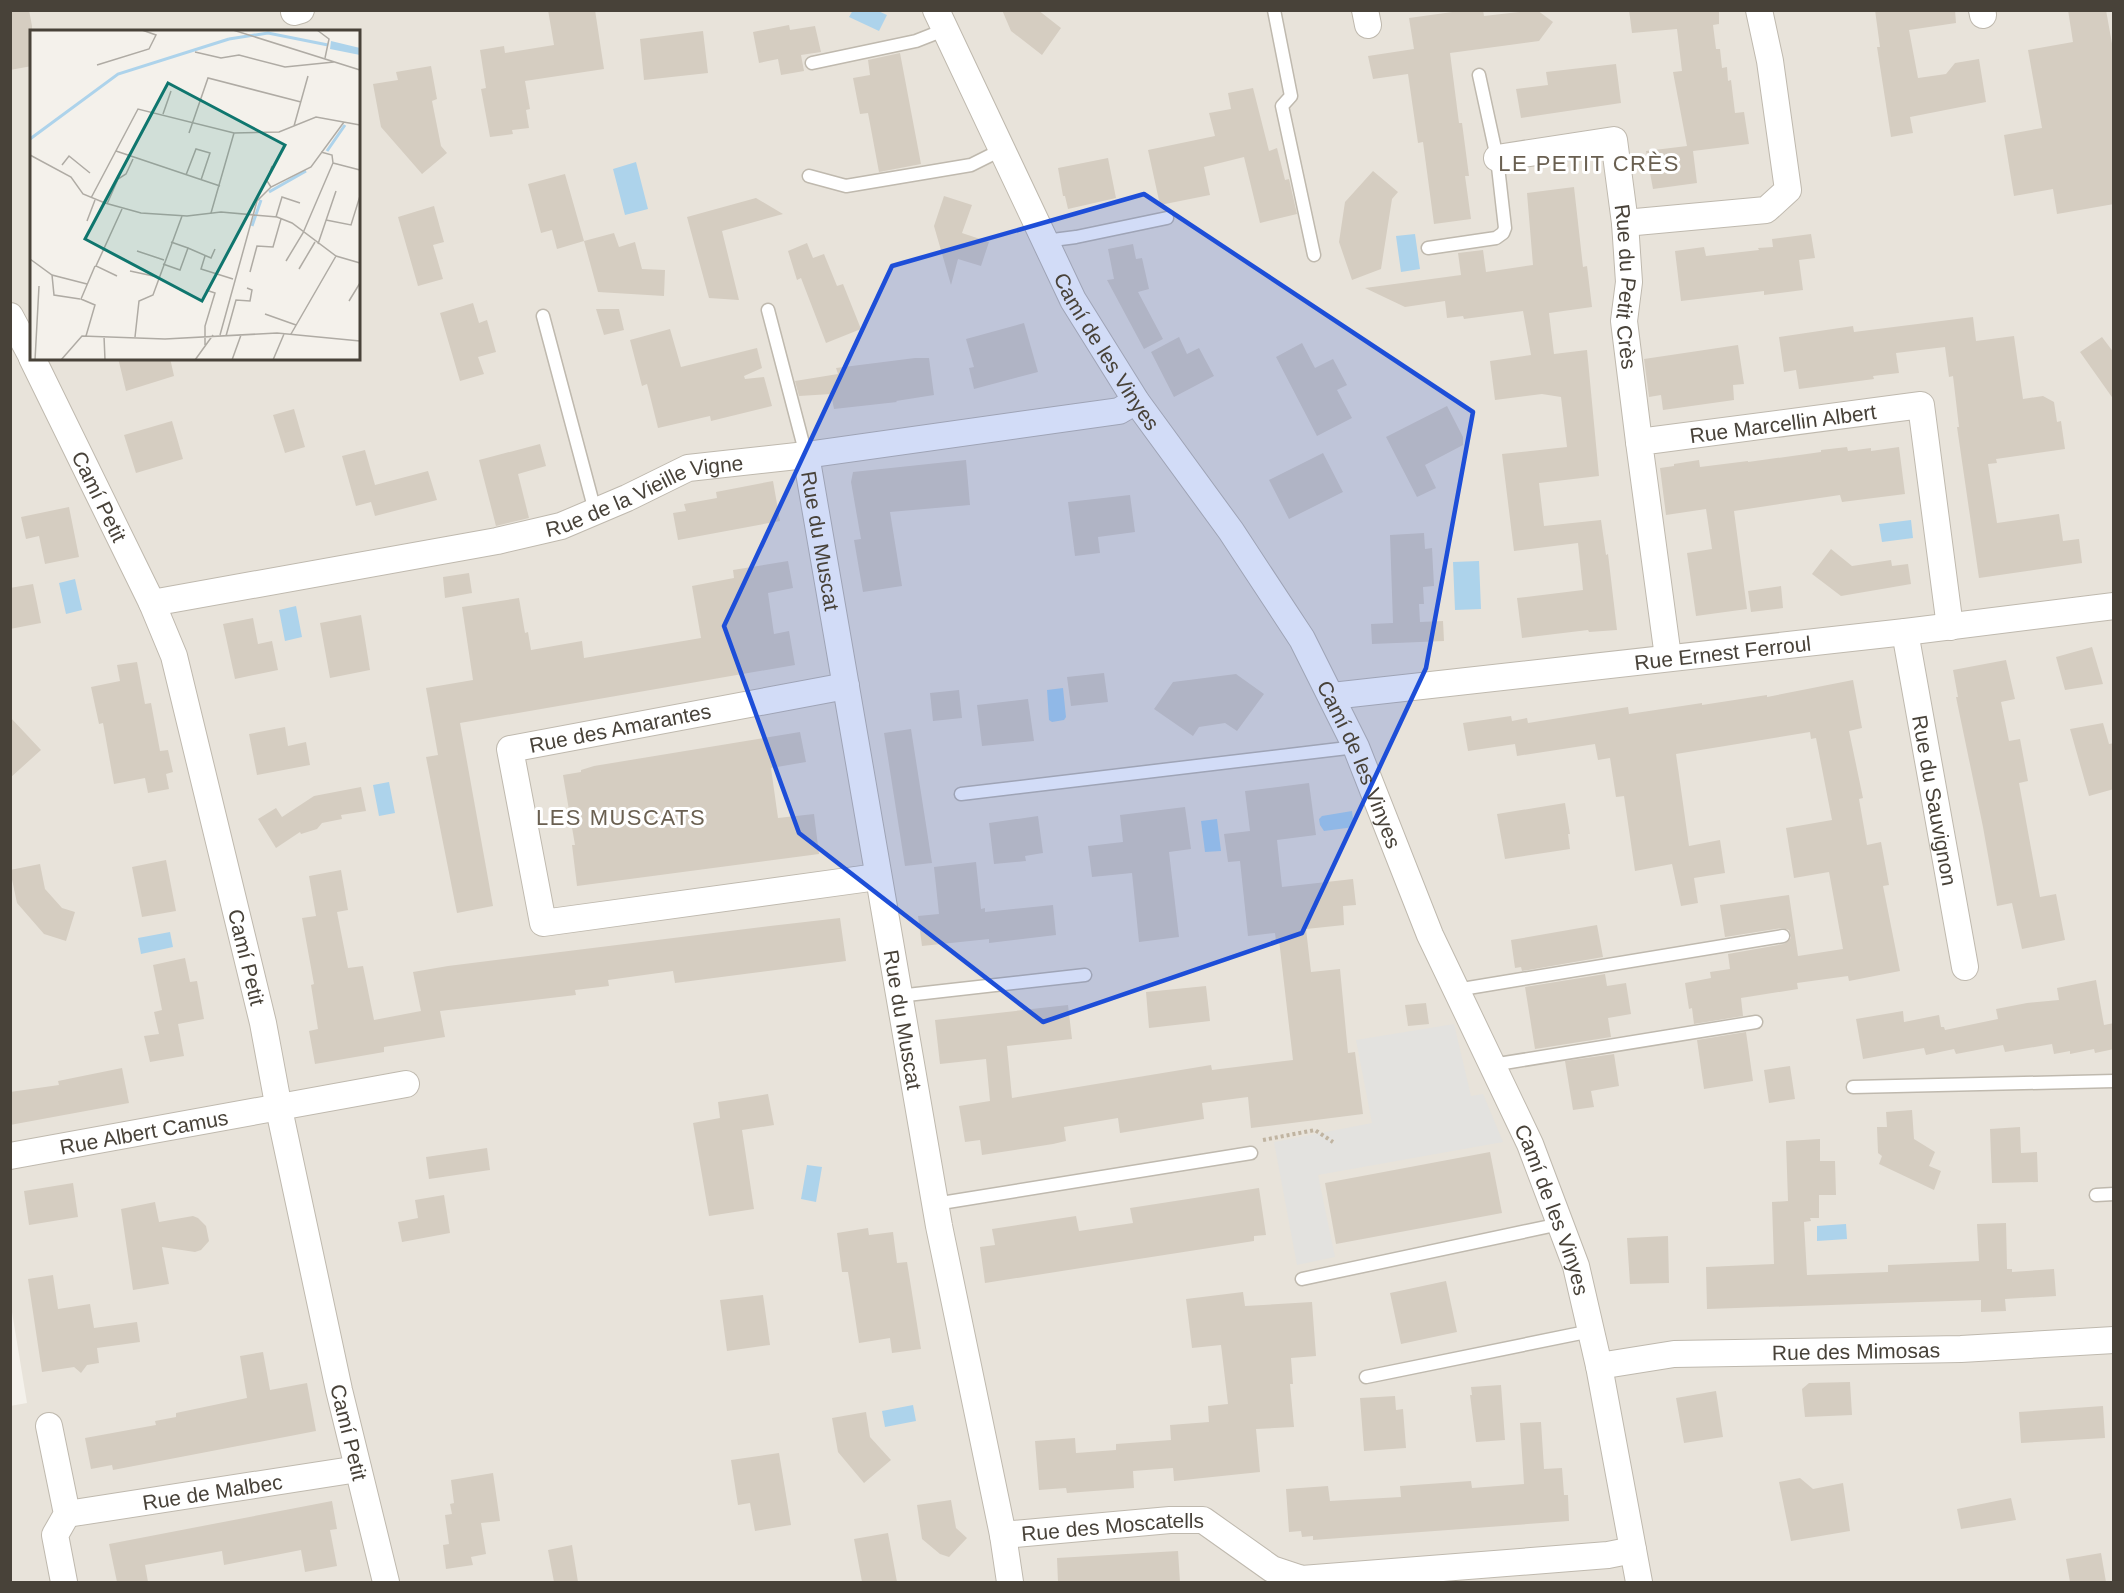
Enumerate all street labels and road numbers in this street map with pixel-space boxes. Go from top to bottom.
street label: Rue du Petit Crès [1611,203,1641,370]
street label: Camí de les Vinyes [1050,269,1164,434]
street label: Rue Marcellin Albert [1688,399,1878,447]
street label: Camí Petit [68,447,132,546]
street label: Rue de la Vieille Vigne [543,450,744,541]
street label: Rue du Muscat [797,469,844,612]
street label: Rue Ernest Ferroul [1633,631,1812,674]
street label: Camí de les Vinyes [1313,676,1406,851]
street label: Rue des Amarantes [527,699,713,757]
street label: Rue du Sauvignon [1909,713,1962,887]
street label: Camí Petit [224,907,270,1008]
street label: Rue du Muscat [880,948,927,1091]
street label: Rue Albert Camus [58,1105,230,1158]
street label: Camí de les Vinyes [1511,1120,1594,1297]
street label: Rue des Mimosas [1772,1338,1940,1364]
street label: Camí Petit [326,1382,372,1483]
street label: Rue de Malbec [141,1469,284,1514]
street label: Rue des Moscatells [1020,1508,1204,1545]

